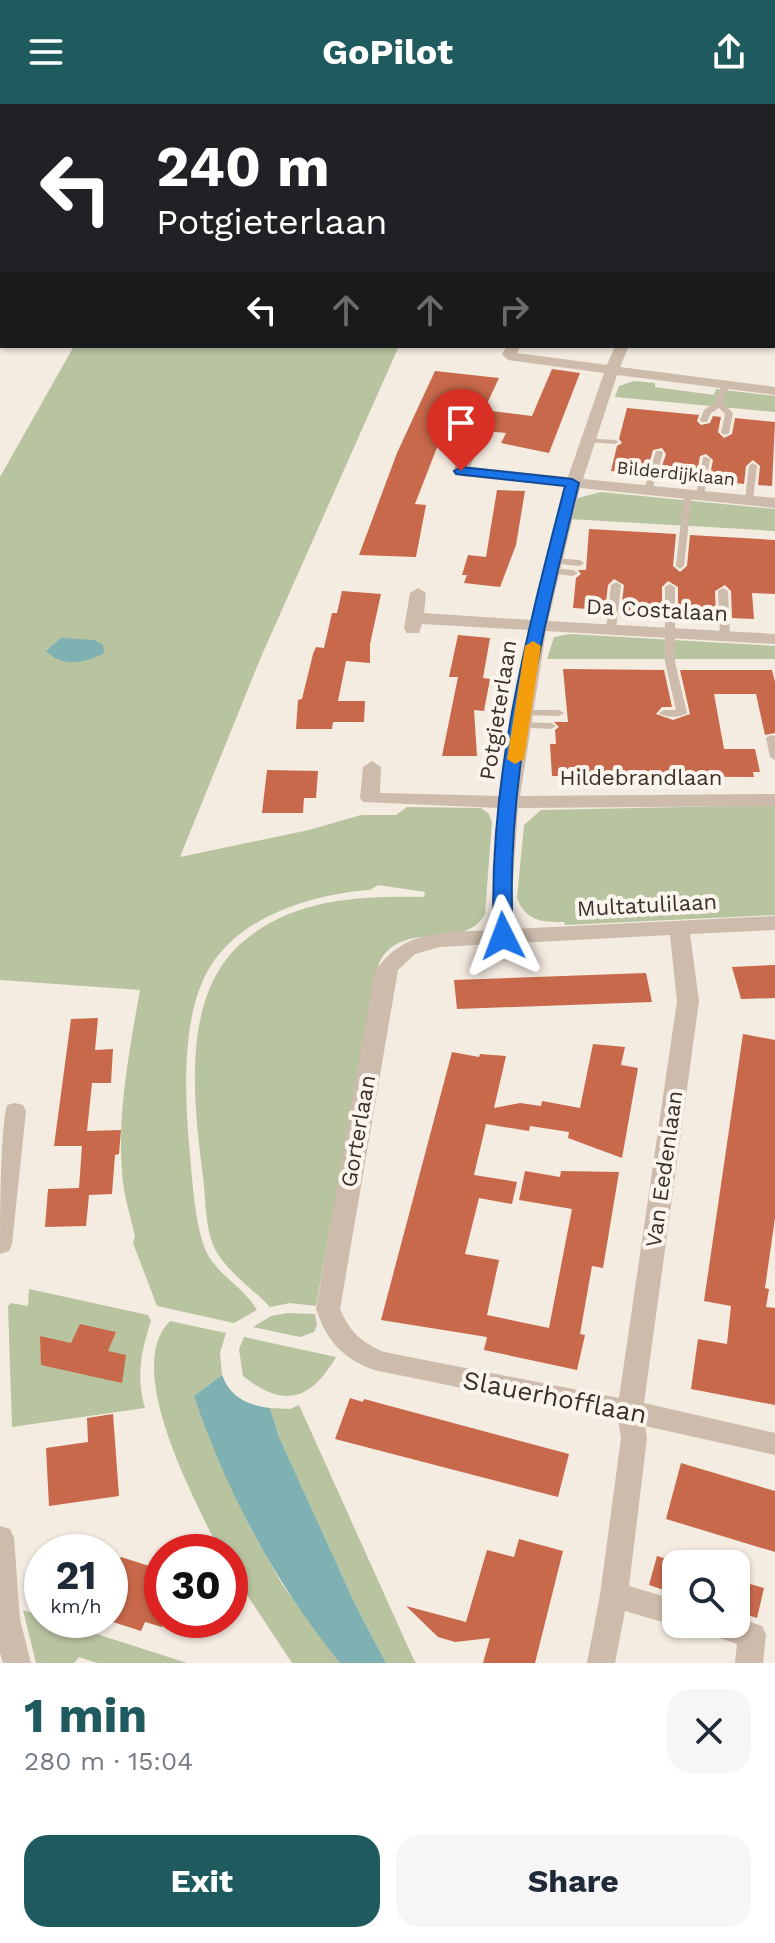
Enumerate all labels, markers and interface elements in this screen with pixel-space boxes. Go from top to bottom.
icon: menu [24,30,68,74]
icon: share [707,30,751,74]
text: GoPilot [322,31,453,73]
text: 240 m [156,134,330,200]
icon: left [24,136,128,240]
text: Potgieterlaan [156,201,388,243]
icon: left [240,288,284,332]
icon: ahead [324,288,368,332]
icon: ahead [408,288,452,332]
icon: right [492,288,536,332]
pin [427,389,495,471]
icon: arrive [439,401,483,445]
street label: Bilderdijklaan [616,456,736,490]
street label: Da Costalaan [585,594,729,626]
street label: Potgieterlaan [475,638,521,782]
street label: Hildebrandlaan [560,765,722,790]
street label: Multatulilaan [576,889,718,921]
position arrow [461,894,545,978]
street label: Gorterlaan [336,1073,380,1189]
street label: Van Eedenlaan [641,1089,687,1249]
street label: Slauerhofflaan [461,1364,649,1430]
speed limit sign: 30 [144,1534,248,1638]
map controls [662,1550,750,1638]
button: search [662,1550,750,1638]
text: 21 [55,1552,97,1599]
text: km/h [50,1594,102,1618]
text: 1 min [24,1687,147,1744]
button: close [667,1689,751,1773]
text: 280 m · 15:04 [24,1746,193,1776]
button: Exit [24,1835,380,1927]
button: Share [396,1835,751,1927]

